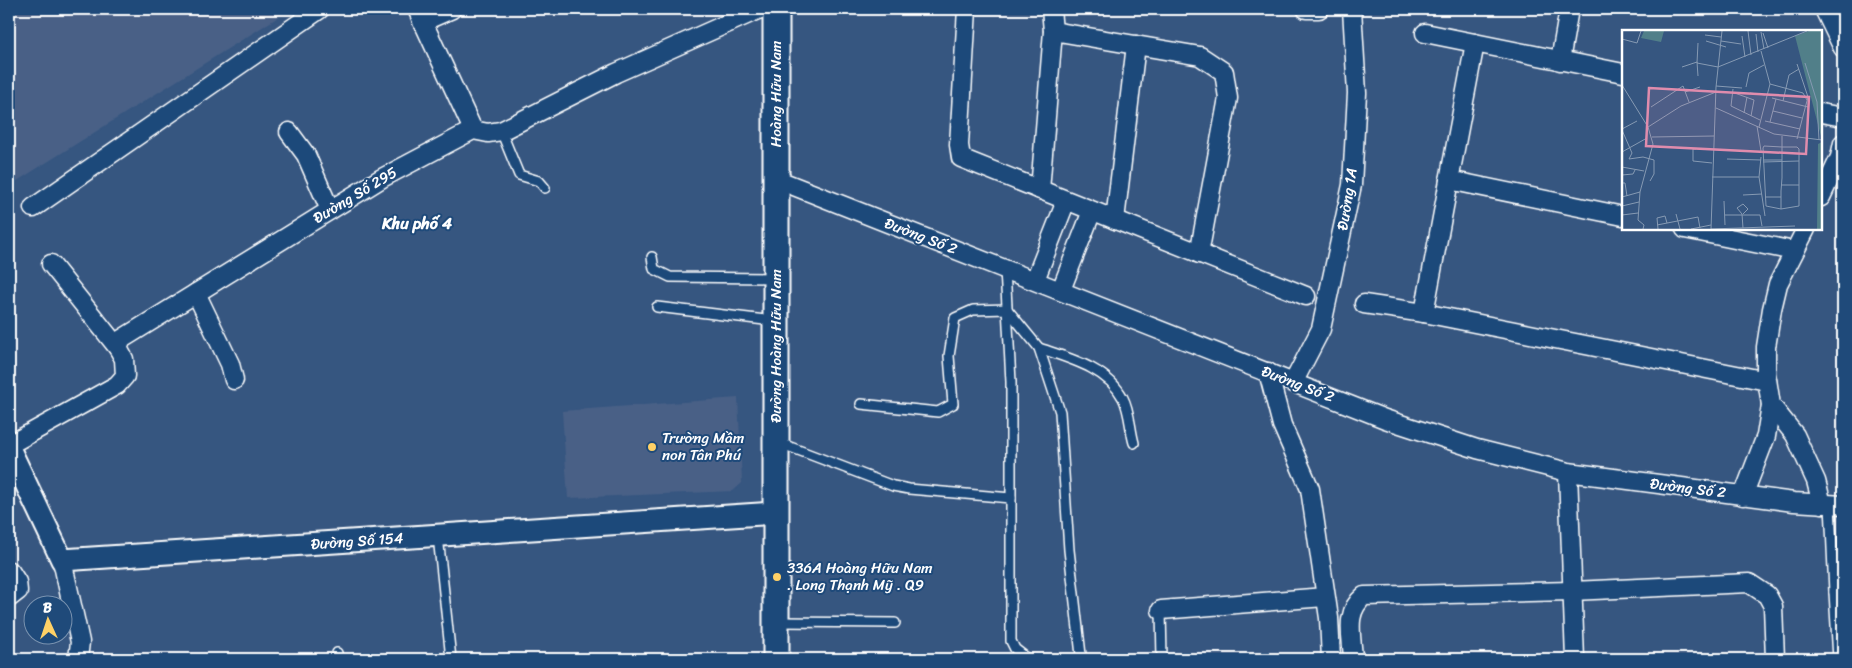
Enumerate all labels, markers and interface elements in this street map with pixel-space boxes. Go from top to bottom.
inset map [1622,30,1822,230]
street label: Hoàng Hữu Nam [763,40,789,147]
street label: Đường Số 295 [308,159,402,231]
street label: Đường 1A [1329,166,1365,232]
district label: Khu phố 4 [381,209,452,238]
street label: Đường Số 2 [881,210,962,262]
street label: Đường Hoàng Hữu Nam [763,269,789,423]
street label: Đường Số 2 [1258,358,1339,410]
place label: Trường Mầm non Tân Phú [662,425,745,468]
marker: Trường Mầm non Tân Phú [646,441,658,453]
street label: Đường Số 2 [1649,470,1728,506]
street label: Đường Số 154 [310,525,404,557]
place label: 336A Hoàng Hữu Nam . Long Thạnh Mỹ . Q9 [787,555,933,598]
marker: 336A Hoàng Hữu Nam . Long Thạnh Mỹ . Q9 [771,571,783,583]
text: B [42,595,53,620]
north arrow [22,596,72,646]

